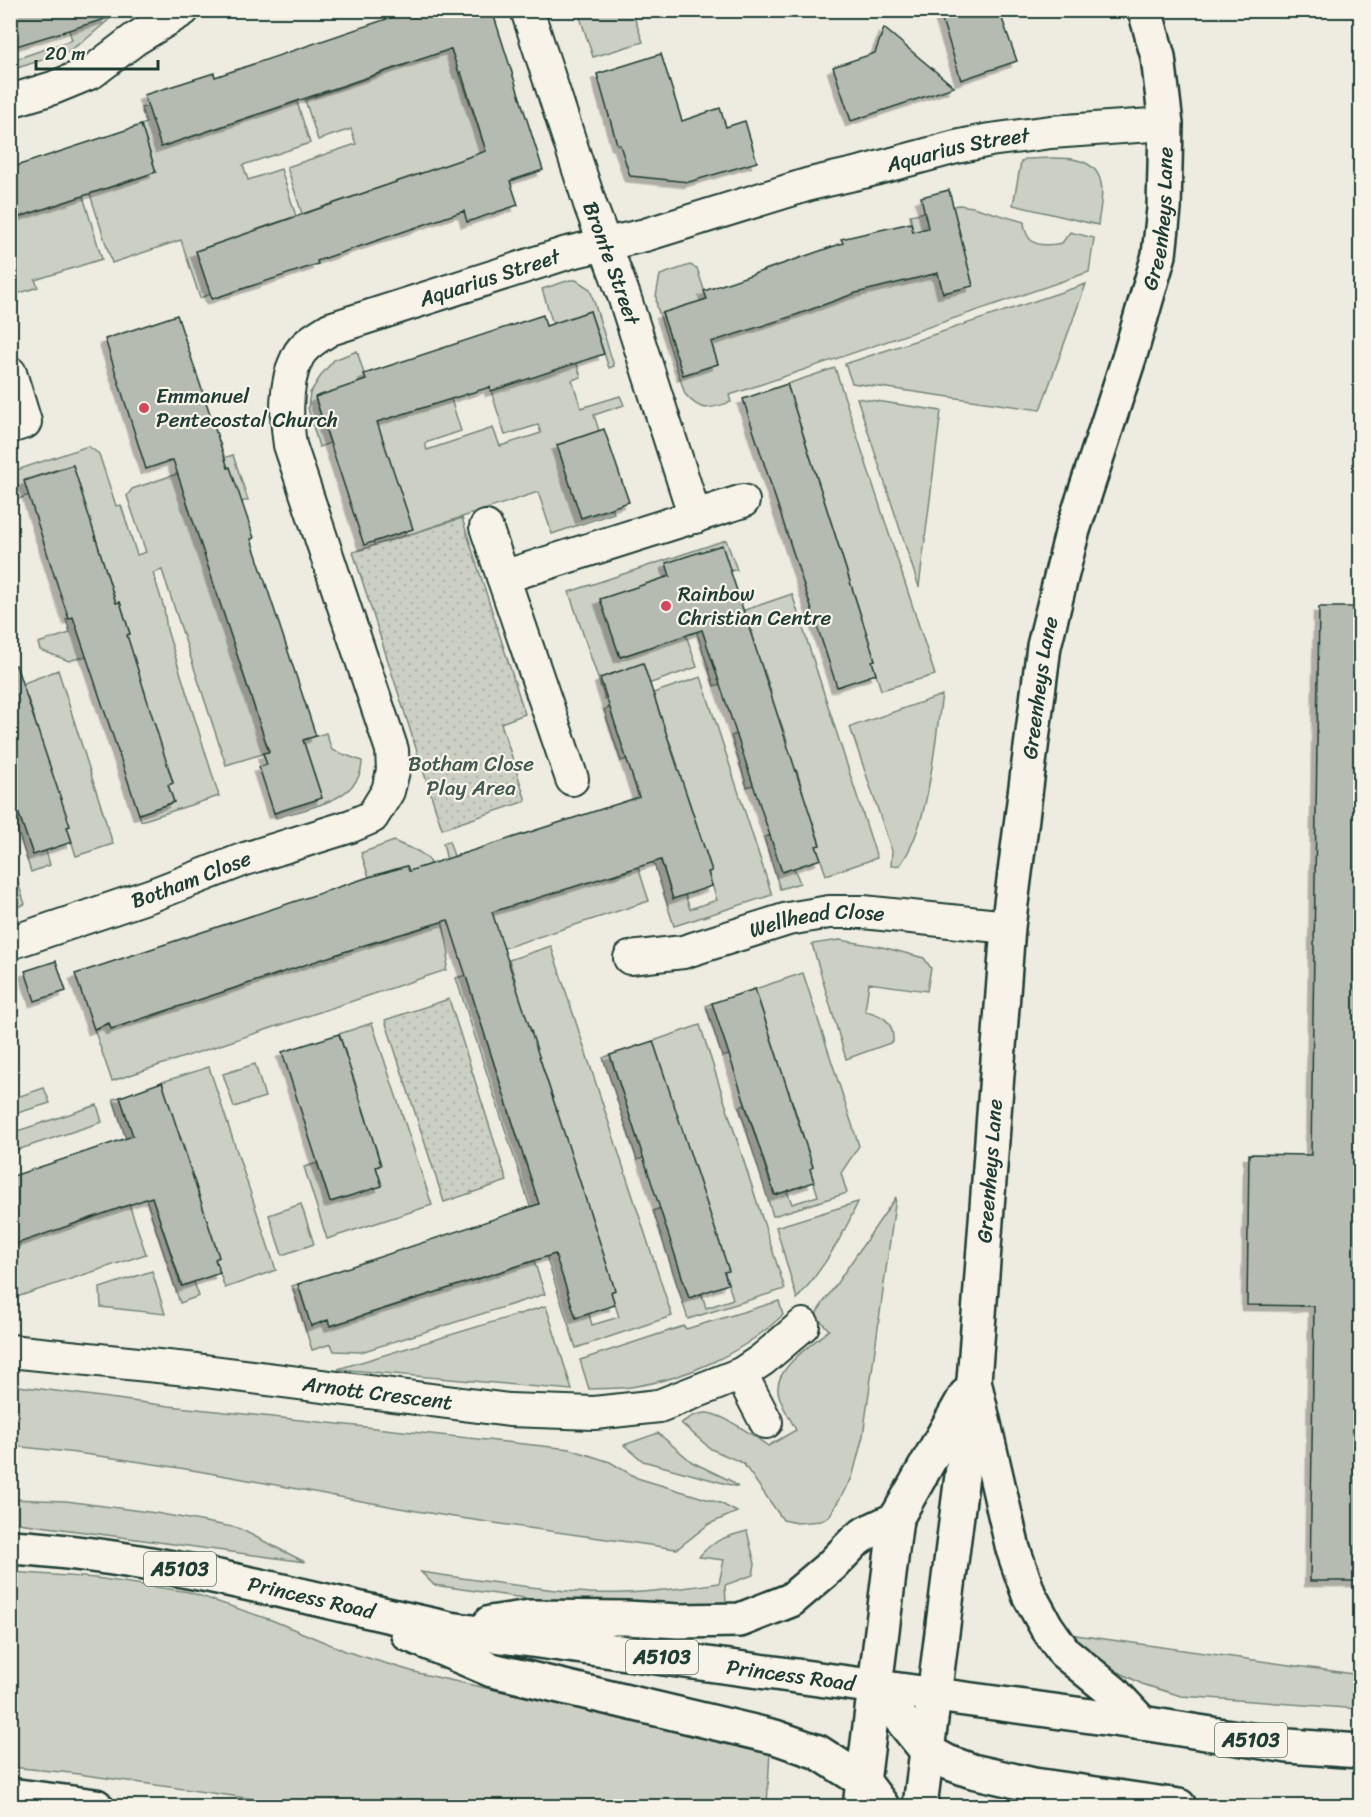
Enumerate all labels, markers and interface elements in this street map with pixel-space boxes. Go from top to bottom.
scale bar [36,33,158,71]
text: 20 m [45,38,85,70]
street label: Aquarius Street [881,116,1033,184]
street label: Greenheys Lane [1131,146,1184,295]
street label: Bronte Street [572,196,652,331]
street label: Aquarius Street [413,237,566,318]
place label: Emmanuel Pentecostal Church [156,377,338,439]
marker: Emmanuel Pentecostal Church [137,401,151,415]
place label: Rainbow Christian Centre [678,575,832,637]
marker: Rainbow Christian Centre [659,599,673,613]
street label: Greenheys Lane [1011,612,1070,762]
park label: Botham Close Play Area [408,745,534,807]
street label: Botham Close [126,839,256,920]
street label: Wellhead Close [744,893,887,949]
street label: Greenheys Lane [965,1097,1014,1244]
street label: Arnott Crescent [299,1365,455,1422]
road number: A5103 [144,1552,216,1586]
street label: Princess Road [244,1565,381,1631]
road number: A5103 [626,1640,698,1674]
street label: Princess Road [724,1648,859,1703]
road number: A5103 [1215,1723,1287,1757]

